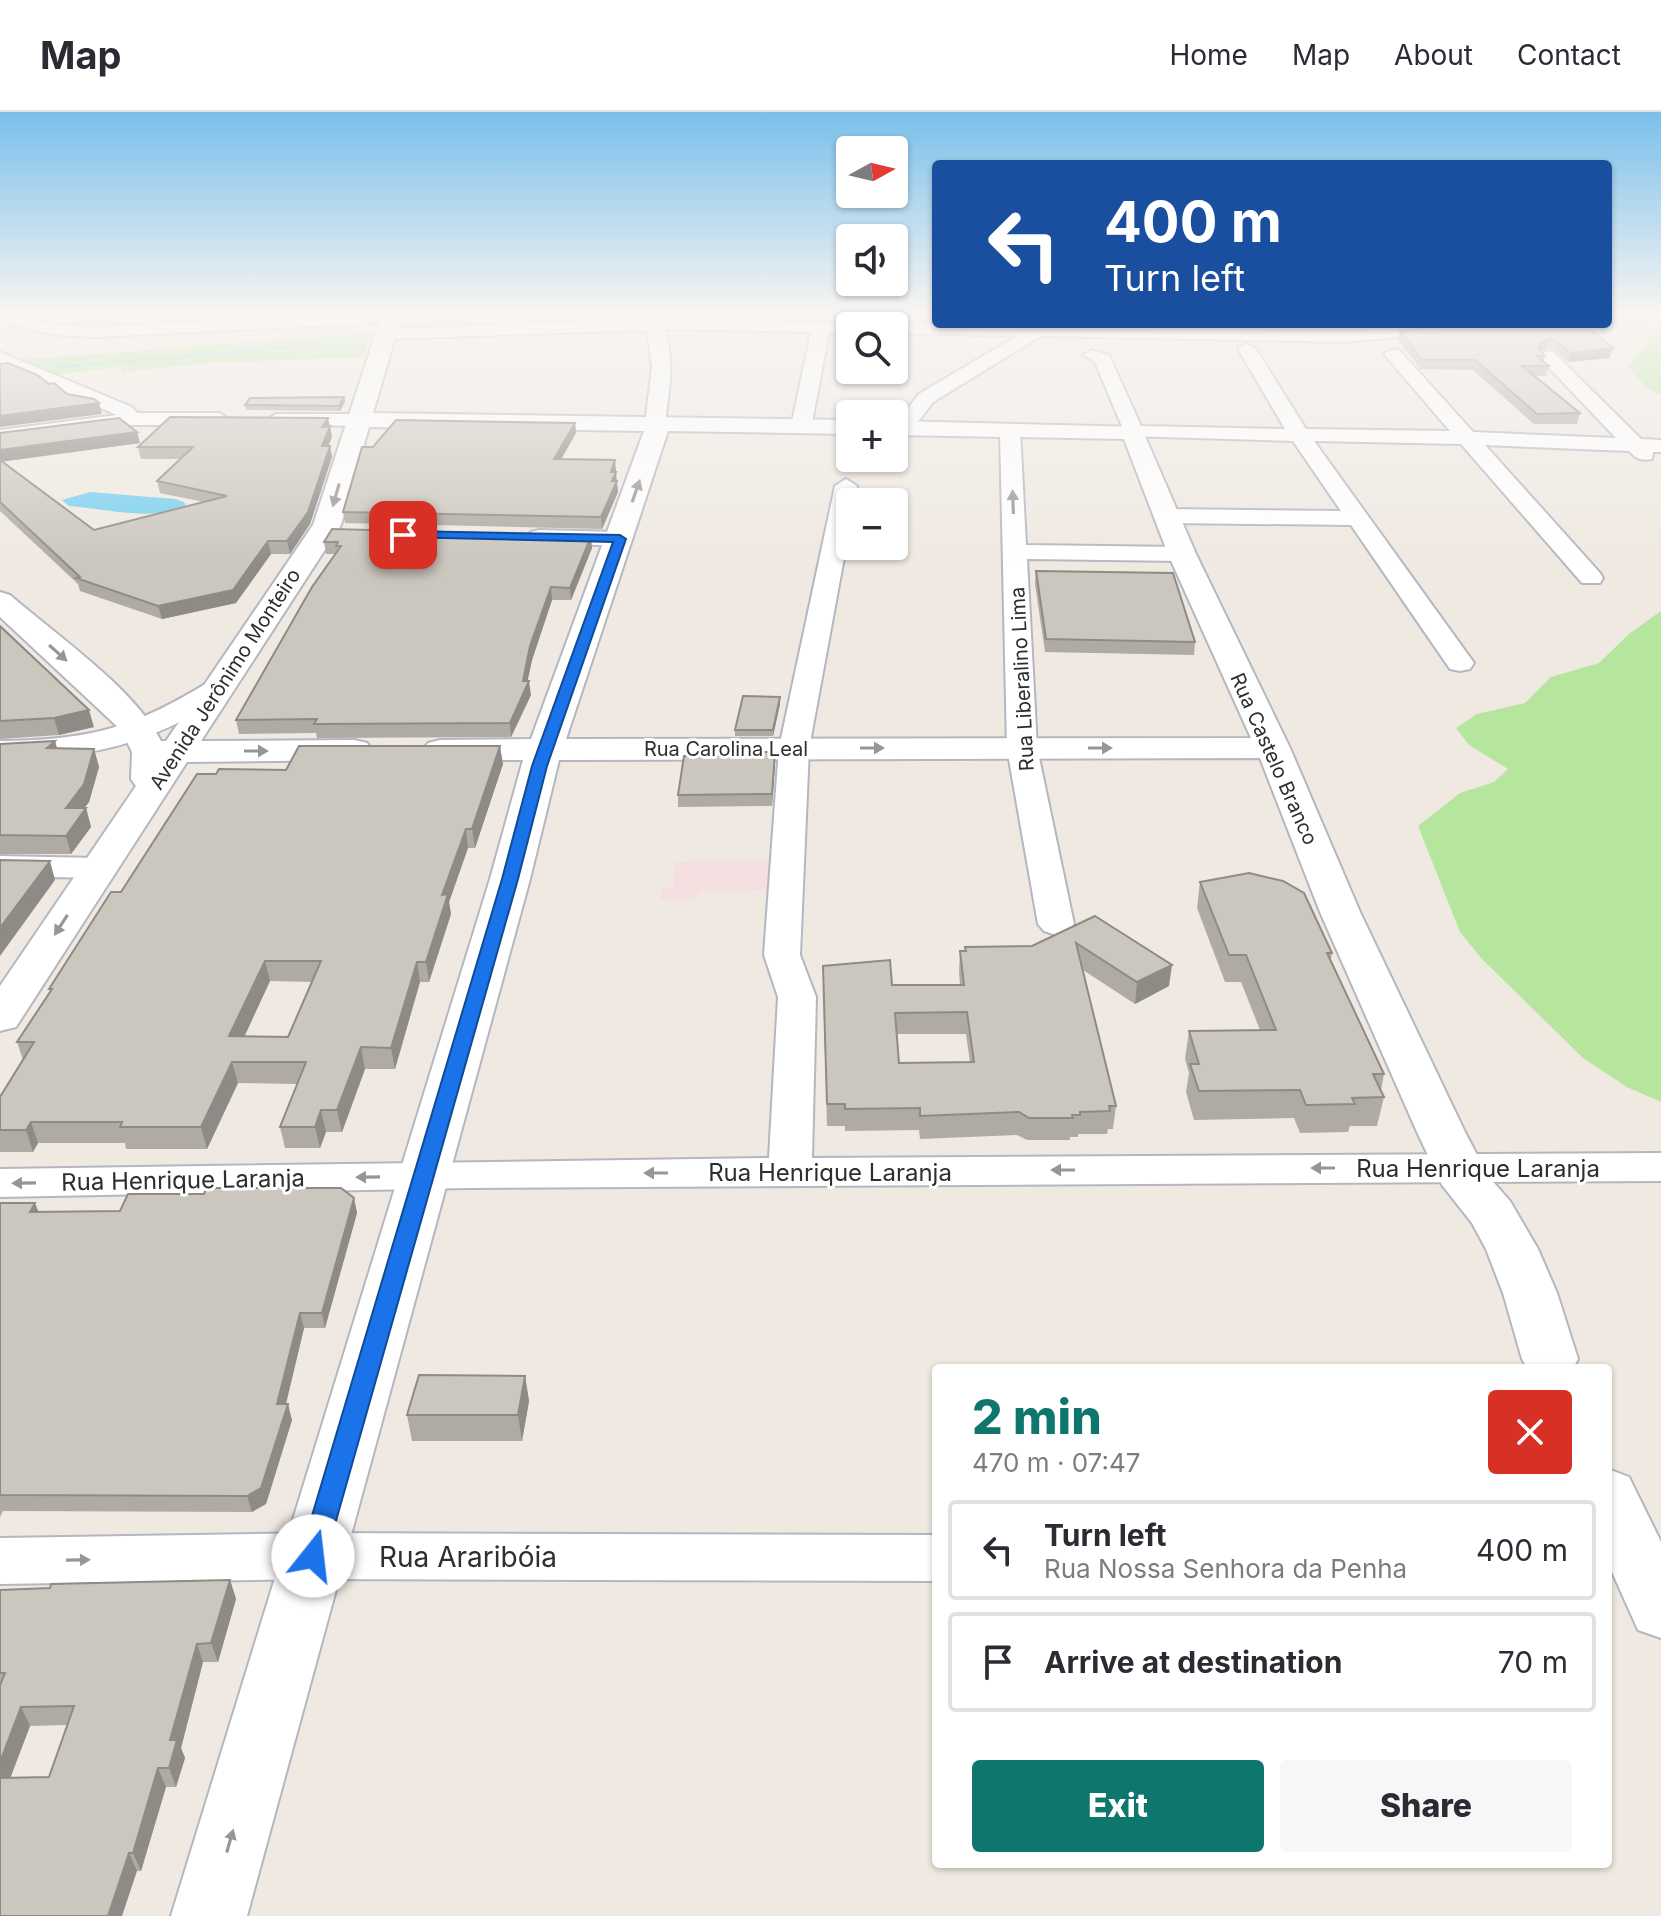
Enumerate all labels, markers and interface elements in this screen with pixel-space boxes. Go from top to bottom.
text: Map [40,32,121,78]
text: Home [1169,38,1248,72]
text: Map [1292,38,1350,72]
text: About [1394,38,1473,72]
text: Contact [1517,38,1621,72]
north arrow [836,136,908,208]
map controls [836,136,908,560]
text: 400 m [1104,188,1282,256]
icon: left [972,192,1076,296]
button: sound [836,224,908,296]
text: Turn left [1104,256,1245,300]
button: search [836,312,908,384]
button: + [836,400,908,472]
one-way arrow [631,479,643,503]
one-way arrow [329,484,342,508]
button: − [836,488,908,560]
one-way arrow [1006,489,1019,514]
pin [369,501,437,569]
icon: arrive [381,513,425,557]
street label: Avenida Jerônimo Monteiro [144,564,306,794]
street label: Rua Liberalino Lima [1005,586,1039,772]
one-way arrow [48,644,68,661]
street label: Rua Castelo Branco [1225,669,1323,849]
street label: Rua Carolina Leal [644,737,808,761]
one-way arrow [860,742,885,754]
one-way arrow [1088,742,1113,754]
one-way arrow [244,745,269,757]
one-way arrow [53,915,68,936]
street label: Rua Henrique Laranja [1356,1154,1600,1183]
street label: Rua Henrique Laranja [708,1158,952,1187]
one-way arrow [1310,1162,1335,1174]
street label: Rua Henrique Laranja [61,1163,305,1197]
one-way arrow [1050,1164,1075,1176]
one-way arrow [643,1167,668,1179]
one-way arrow [355,1171,380,1183]
one-way arrow [11,1176,36,1189]
text: 2 min [972,1387,1102,1446]
button: close [1488,1390,1572,1474]
text: 470 m · 07:47 [972,1447,1140,1478]
position arrow [271,1514,355,1598]
text: Turn left [1044,1517,1166,1553]
icon: left [976,1528,1020,1572]
text: 400 m [1476,1532,1568,1568]
street label: Rua Araribóia [379,1540,557,1574]
text: Rua Nossa Senhora da Penha [1044,1553,1407,1584]
one-way arrow [66,1554,91,1566]
icon: arrive [976,1640,1020,1684]
text: Arrive at destination [1044,1644,1342,1680]
text: 70 m [1498,1644,1568,1680]
button: Exit [972,1760,1264,1852]
button: Share [1280,1760,1572,1852]
one-way arrow [225,1828,237,1853]

